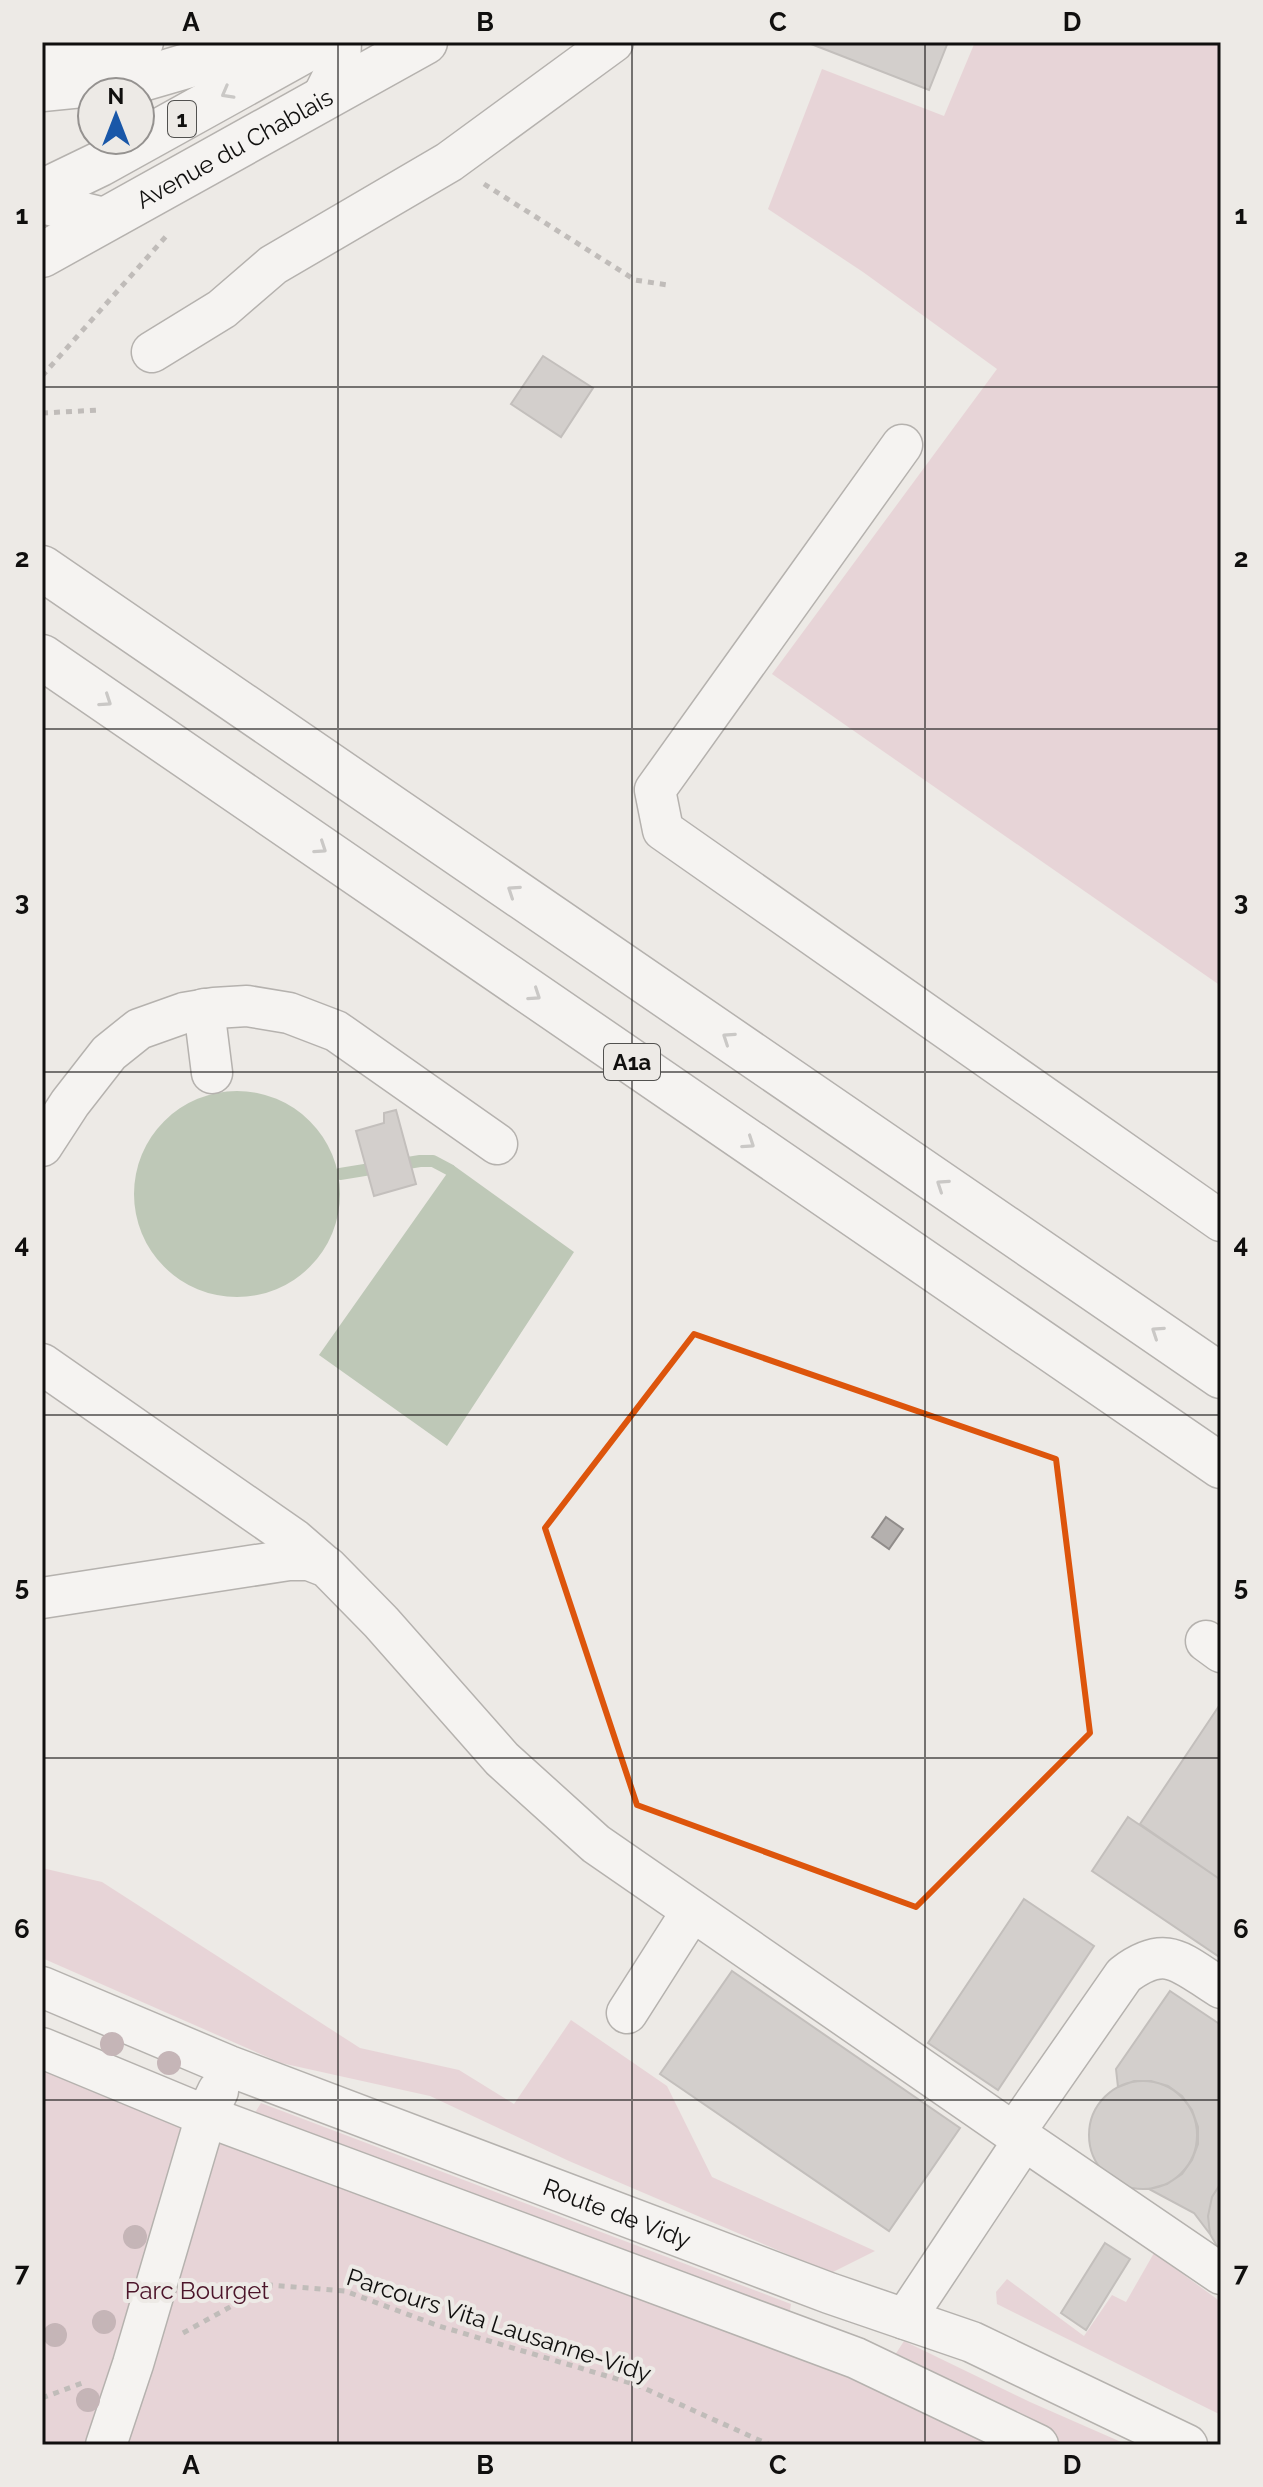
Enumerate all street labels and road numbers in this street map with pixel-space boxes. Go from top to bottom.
street label: Avenue du Chablais [131,82,338,214]
road number: 1 [168,101,196,137]
road number: A1a [604,1044,660,1080]
street label: Route de Vidy [539,2172,695,2254]
street label: Parcours Vita Lausanne-Vidy [343,2262,655,2388]

